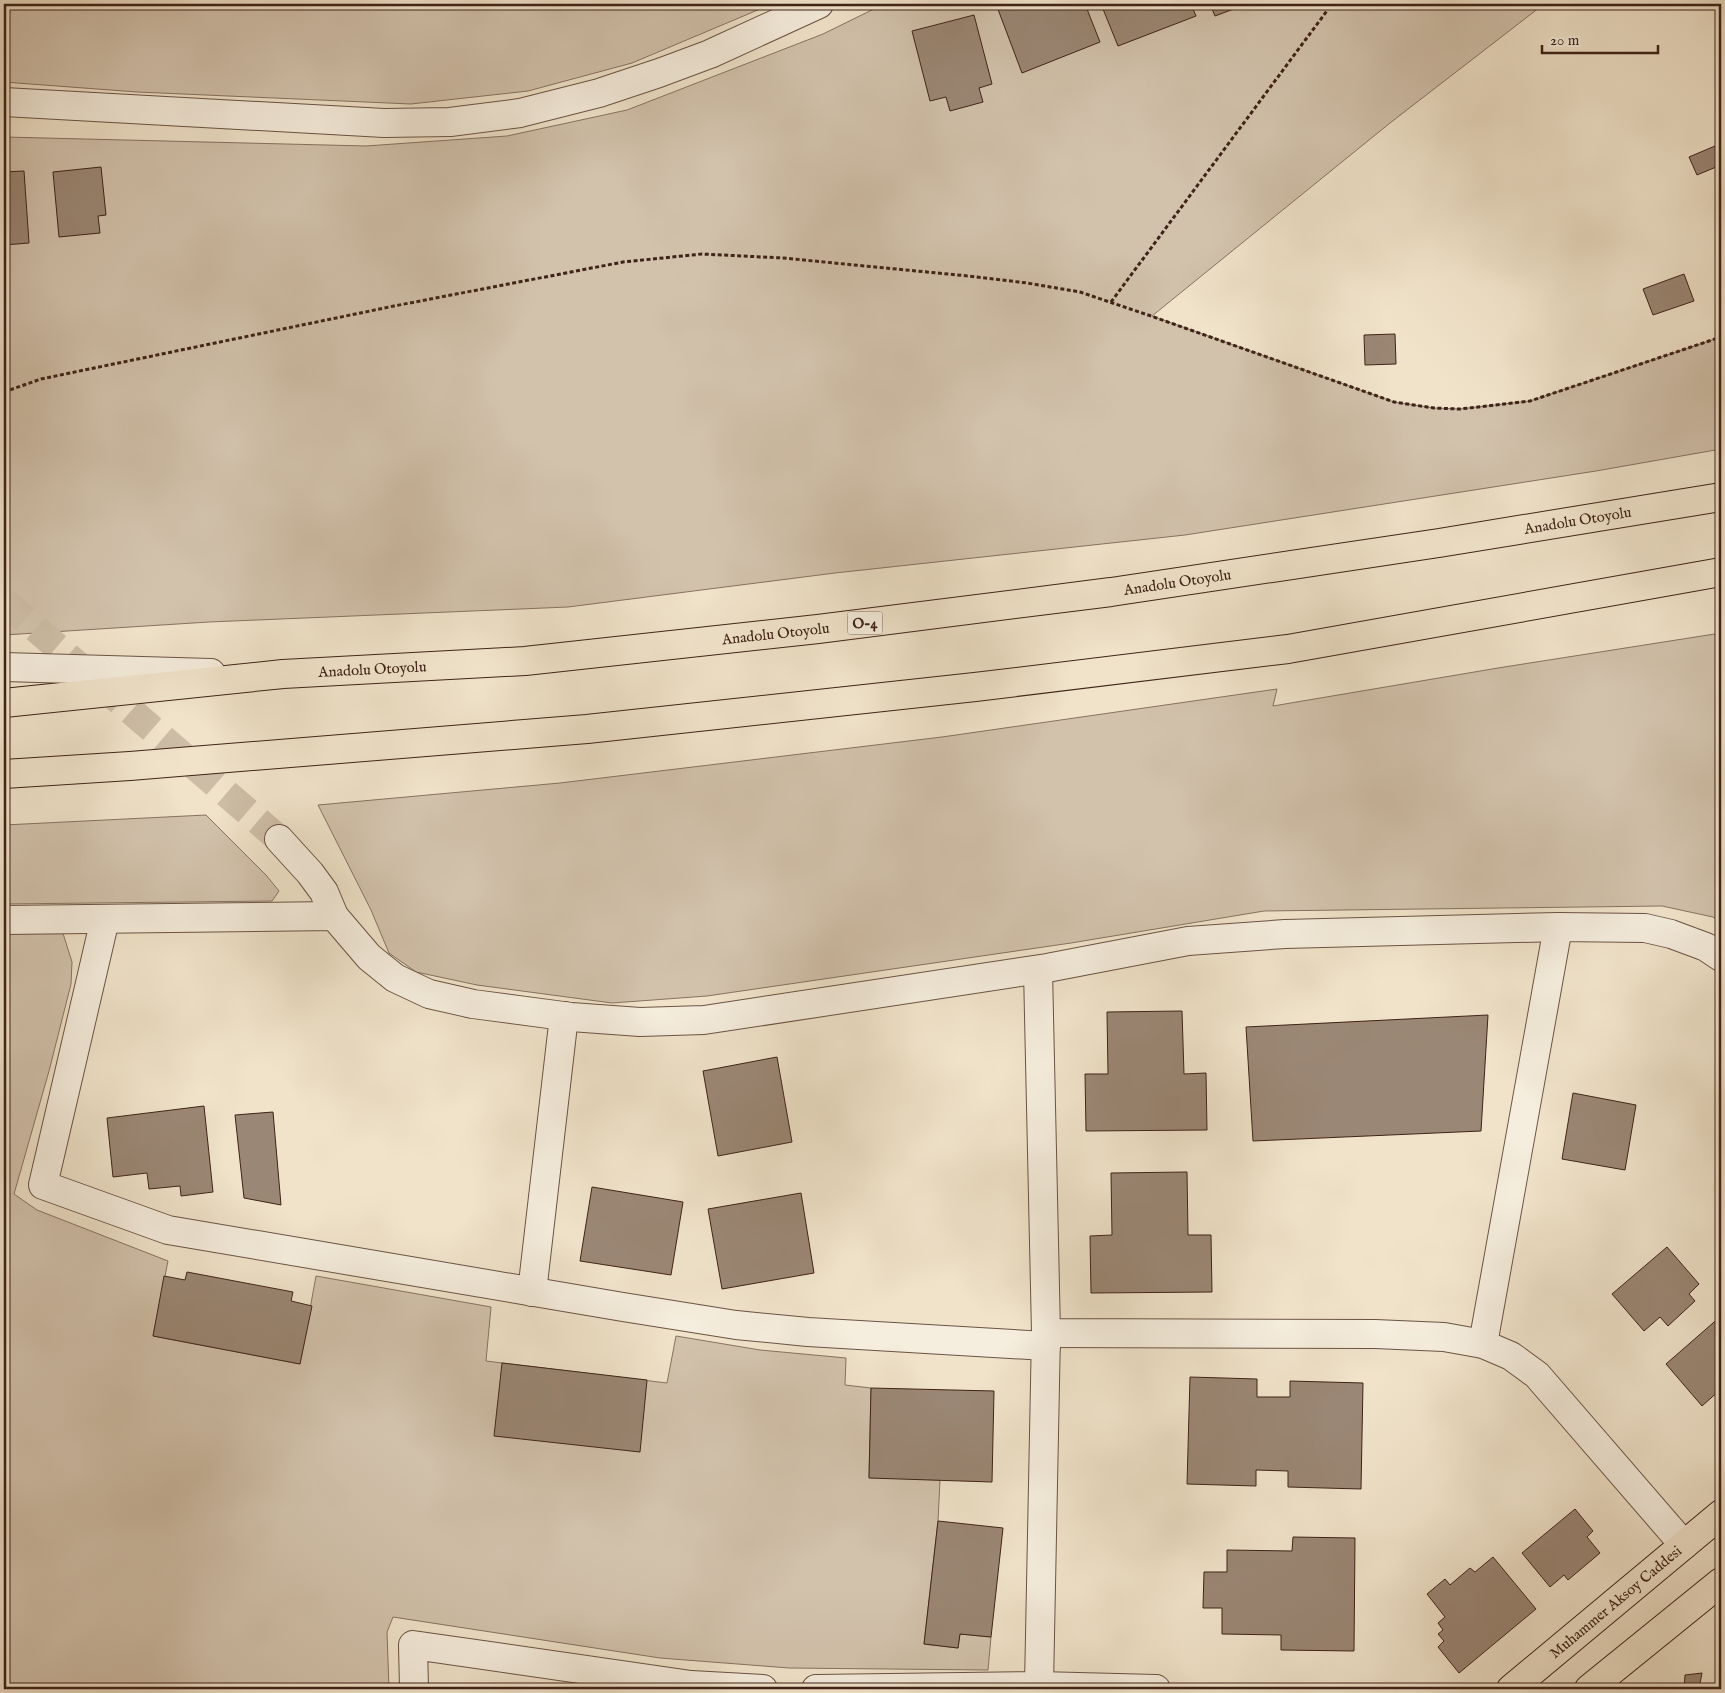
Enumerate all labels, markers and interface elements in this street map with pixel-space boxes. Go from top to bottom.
scale bar [1542,22,1659,54]
text: 20 m [1550,31,1580,50]
street label: Anadolu Otoyolu [1522,503,1633,539]
street label: Anadolu Otoyolu [1121,565,1233,600]
road number: O-4 [848,612,882,634]
street label: Anadolu Otoyolu [720,619,831,650]
street label: Anadolu Otoyolu [317,657,427,682]
street label: Muhammer Aksoy Caddesi [1546,1542,1686,1663]

